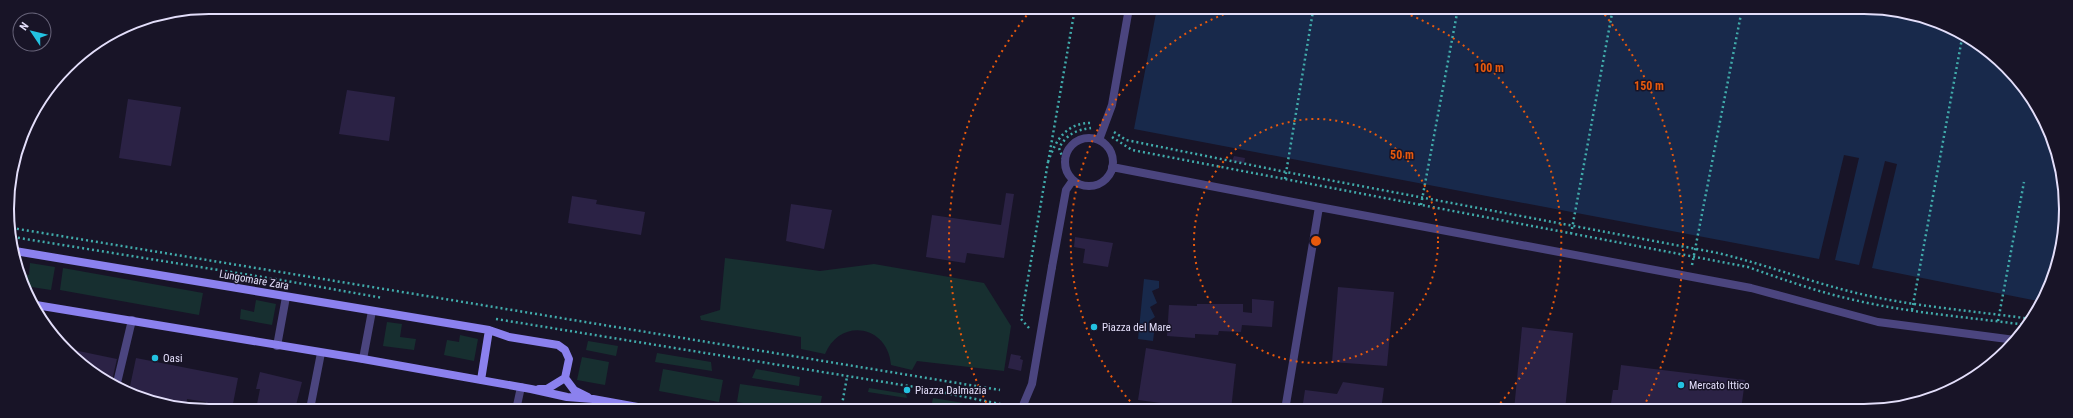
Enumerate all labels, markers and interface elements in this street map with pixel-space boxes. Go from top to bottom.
north arrow [12,12,52,52]
text: N [17,20,32,33]
text: 100 m [1474,61,1504,75]
text: 150 m [1634,79,1664,93]
text: 50 m [1390,148,1414,162]
centre of rings [1309,234,1323,248]
street label: Lungomare Zara [218,267,290,293]
place label: Piazza del Mare [1102,321,1171,334]
marker: Piazza del Mare [1089,322,1099,332]
place label: Oasi [163,352,182,365]
marker: Oasi [150,353,160,363]
place label: Mercato Ittico [1689,379,1750,392]
marker: Mercato Ittico [1676,380,1686,390]
place label: Piazza Dalmazia [915,384,987,397]
marker: Piazza Dalmazia [902,385,912,395]

